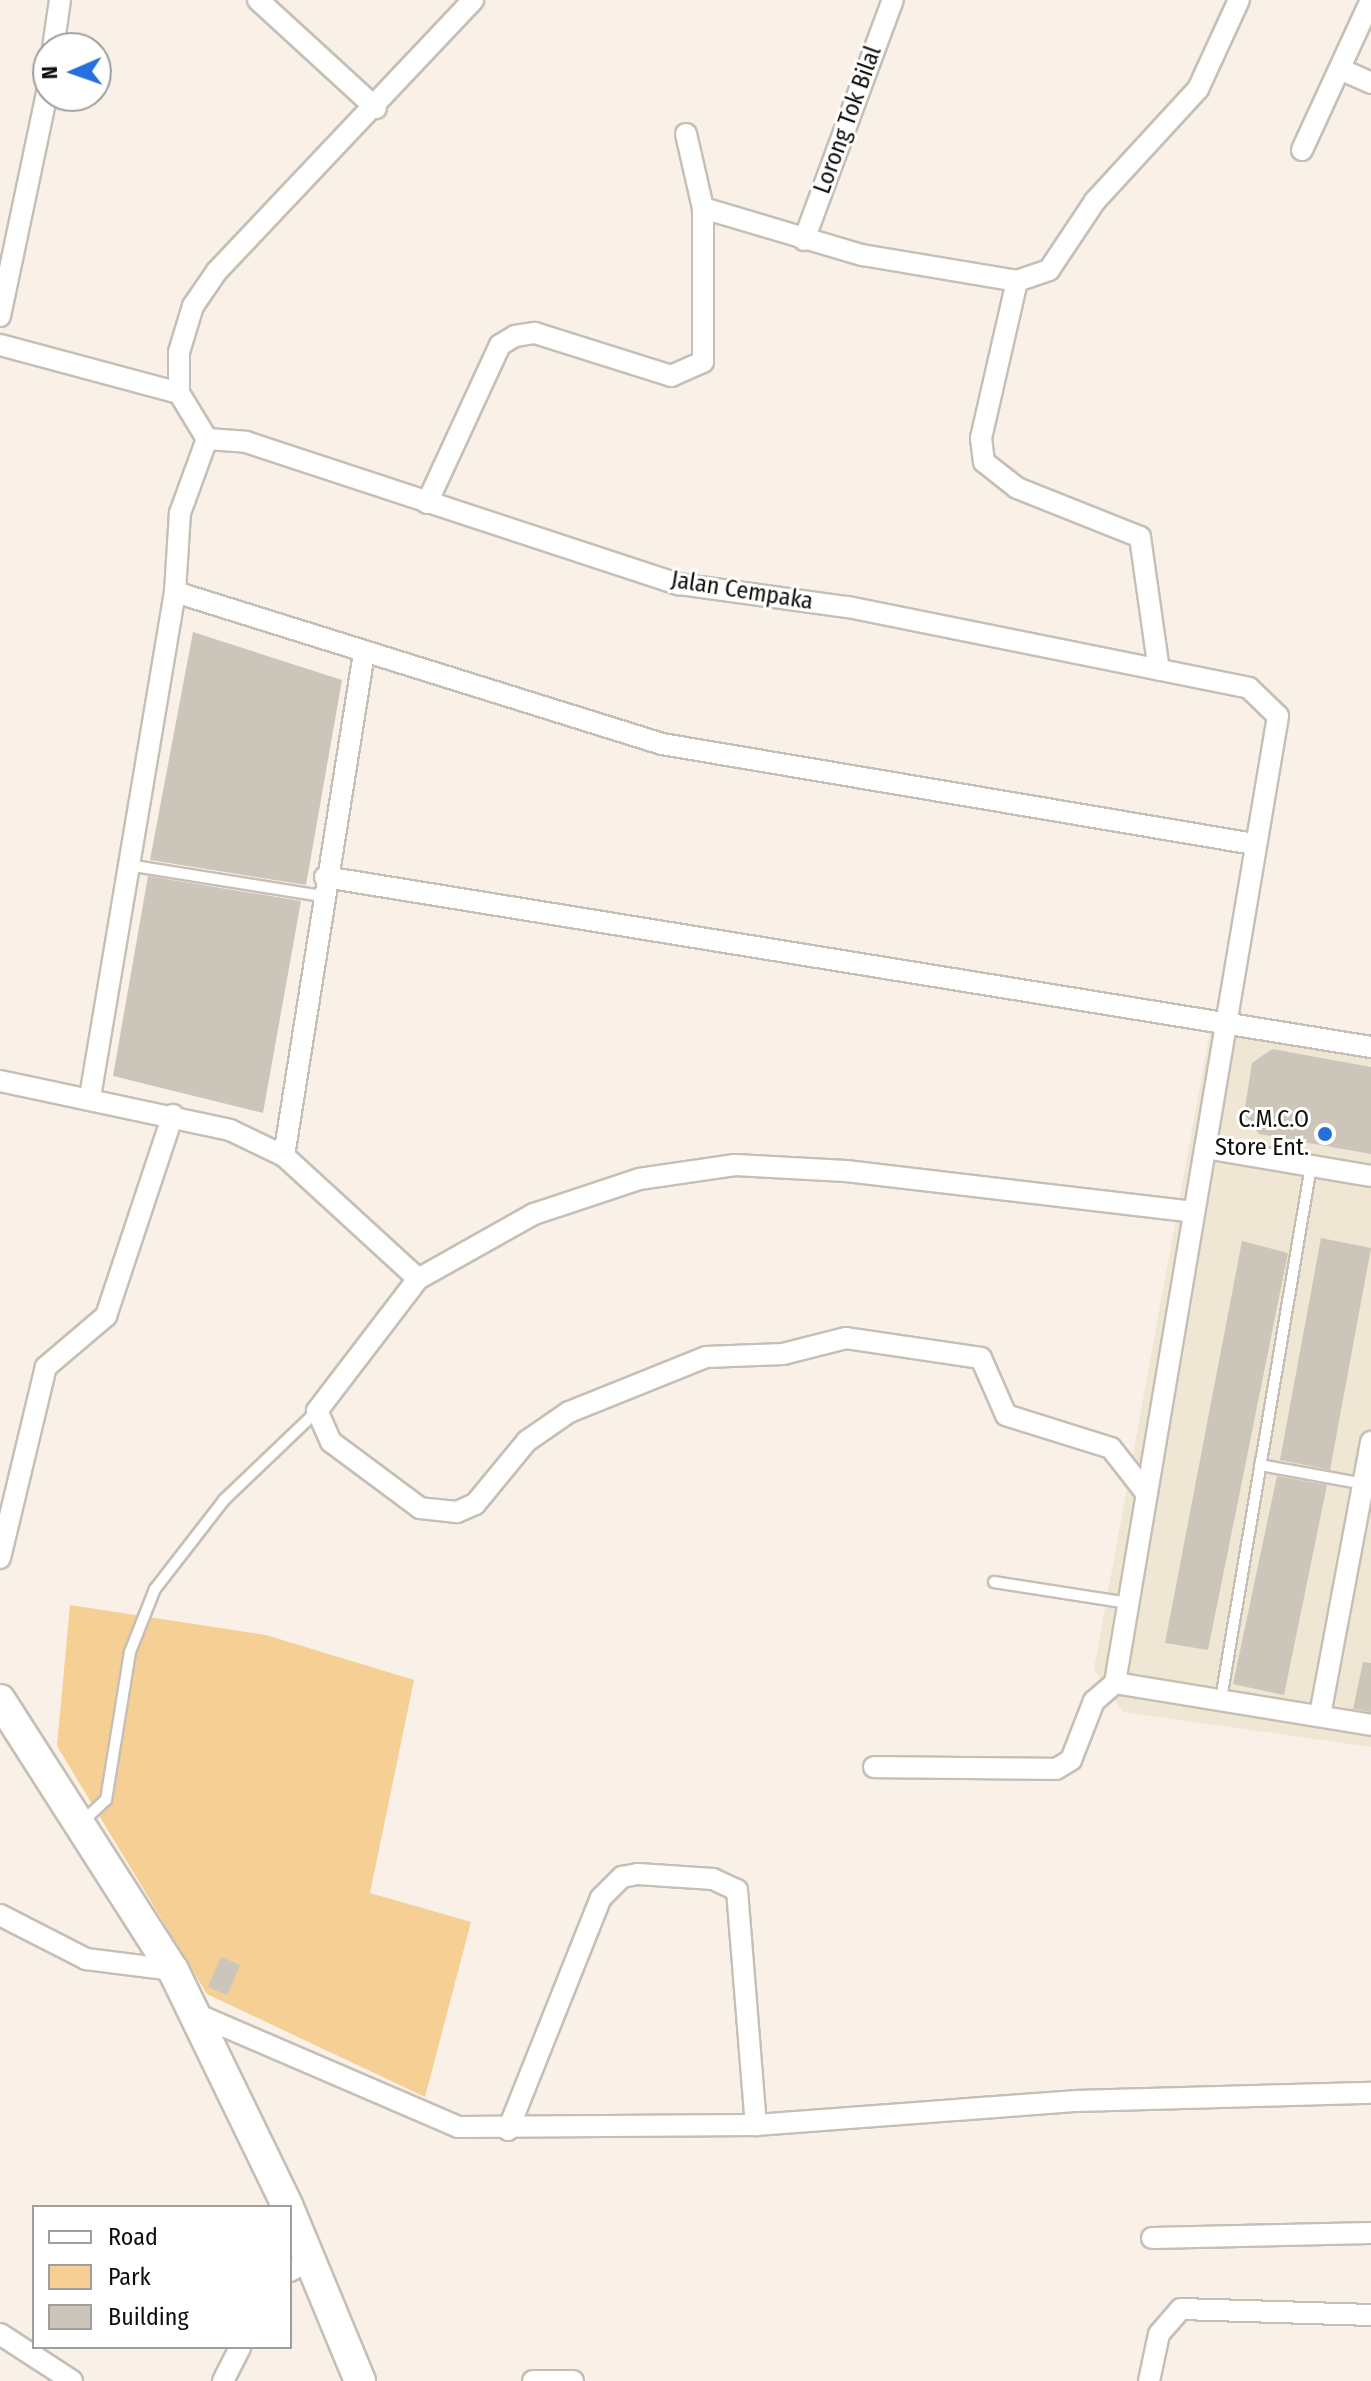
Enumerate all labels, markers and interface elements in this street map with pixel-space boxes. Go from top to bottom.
north arrow [32,32,112,112]
street label: Lorong Tok Bilal [808,42,888,198]
text: N [36,66,63,80]
street label: Jalan Cempaka [669,566,815,616]
place label: C.M.C.O Store Ent. [1215,1106,1309,1162]
marker: C.M.C.O Store Ent. [1316,1125,1334,1143]
legend [32,2205,292,2349]
text: Road [108,2223,158,2251]
text: Park [108,2263,151,2291]
text: Building [108,2303,189,2331]

